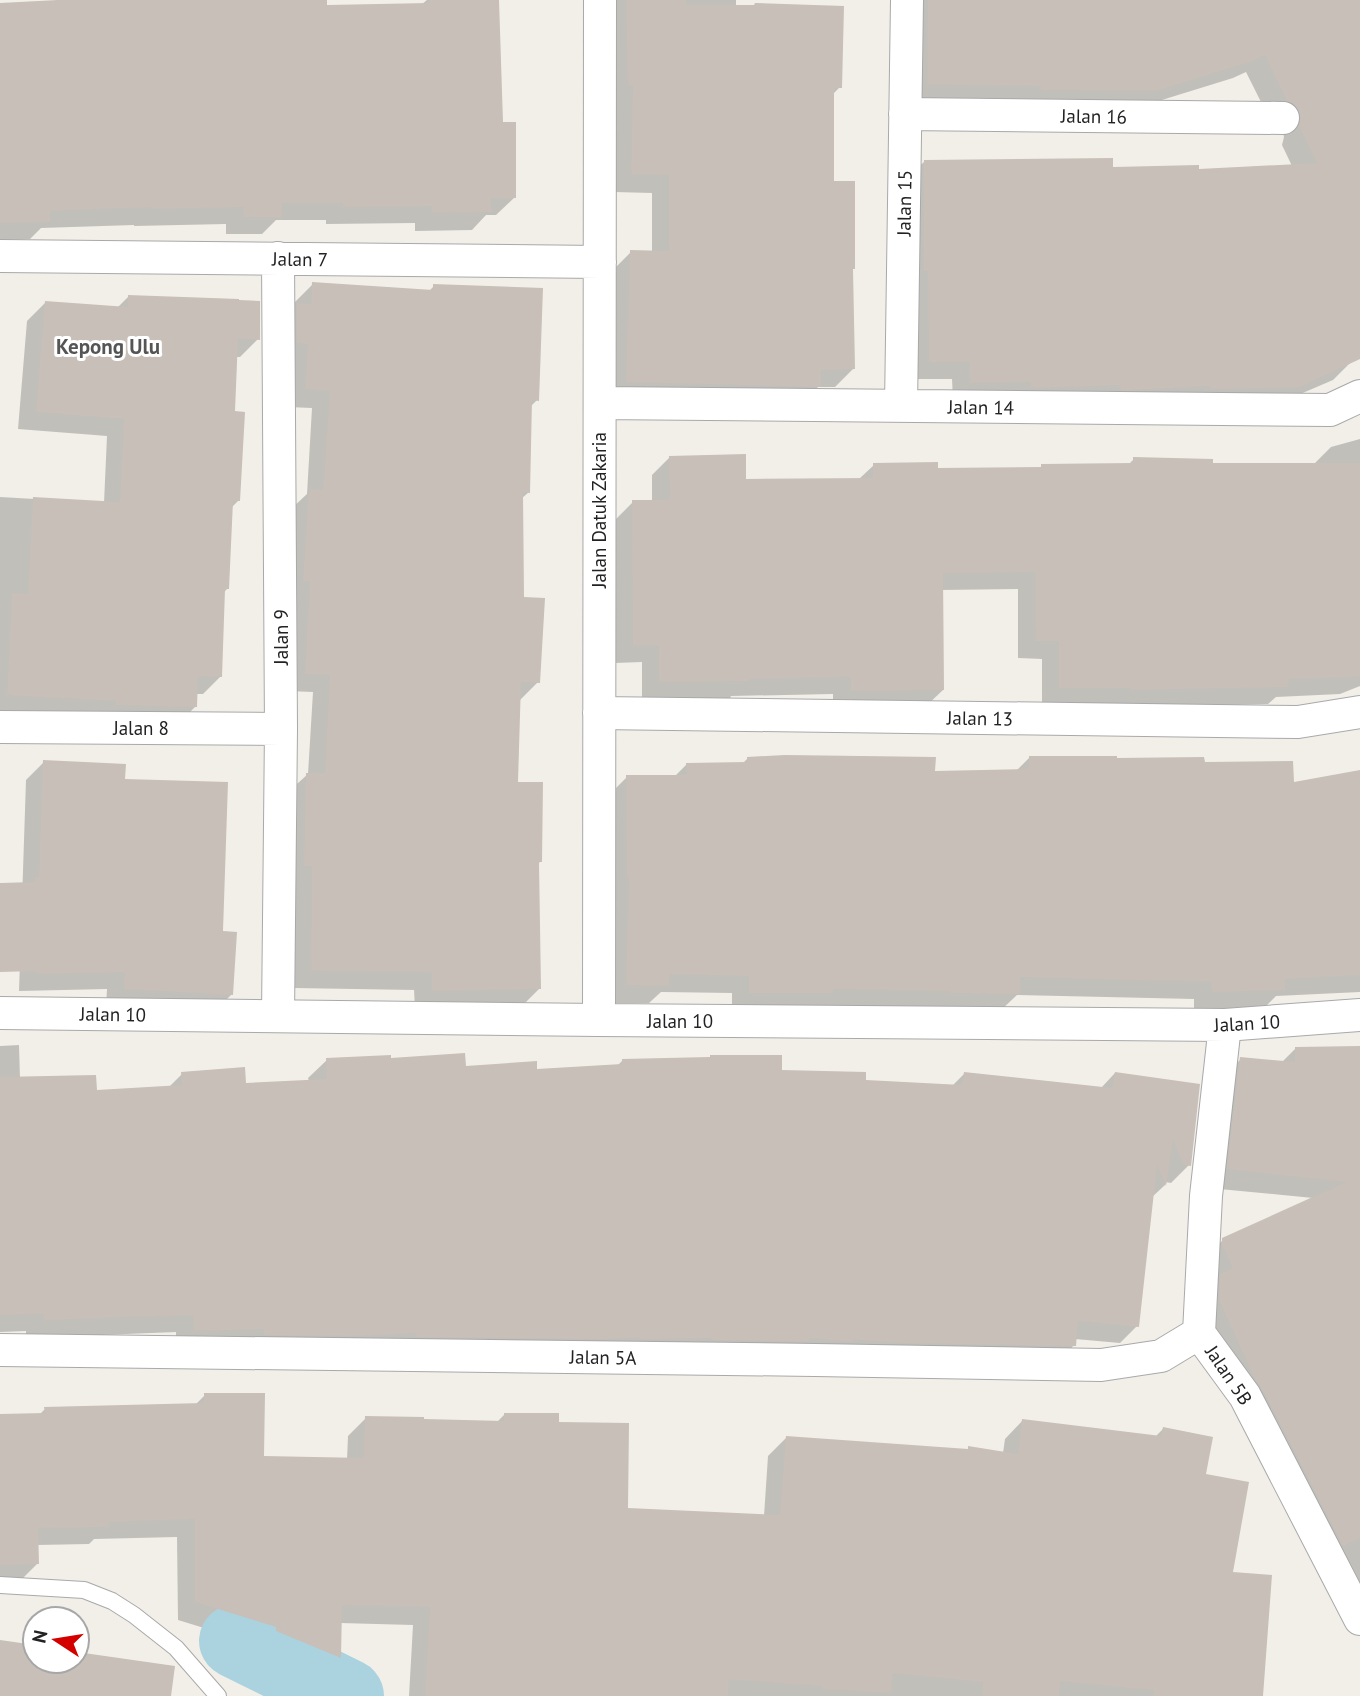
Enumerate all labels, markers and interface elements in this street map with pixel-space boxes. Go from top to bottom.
street label: Jalan 16 [1060,103,1127,129]
street label: Jalan 15 [891,170,917,237]
street label: Jalan 7 [271,246,328,271]
district label: Kepong Ulu [56,333,160,360]
street label: Jalan 14 [947,394,1014,420]
street label: Jalan Datuk Zakaria [587,432,611,589]
street label: Jalan 9 [269,609,293,666]
street label: Jalan 13 [946,705,1013,731]
street label: Jalan 8 [112,716,169,740]
street label: Jalan 10 [79,1001,146,1027]
street label: Jalan 10 [646,1009,713,1033]
street label: Jalan 10 [1212,1009,1281,1037]
street label: Jalan 5B [1200,1340,1258,1409]
street label: Jalan 5A [568,1344,637,1370]
north arrow [21,1605,91,1675]
text: N [26,1628,52,1645]

